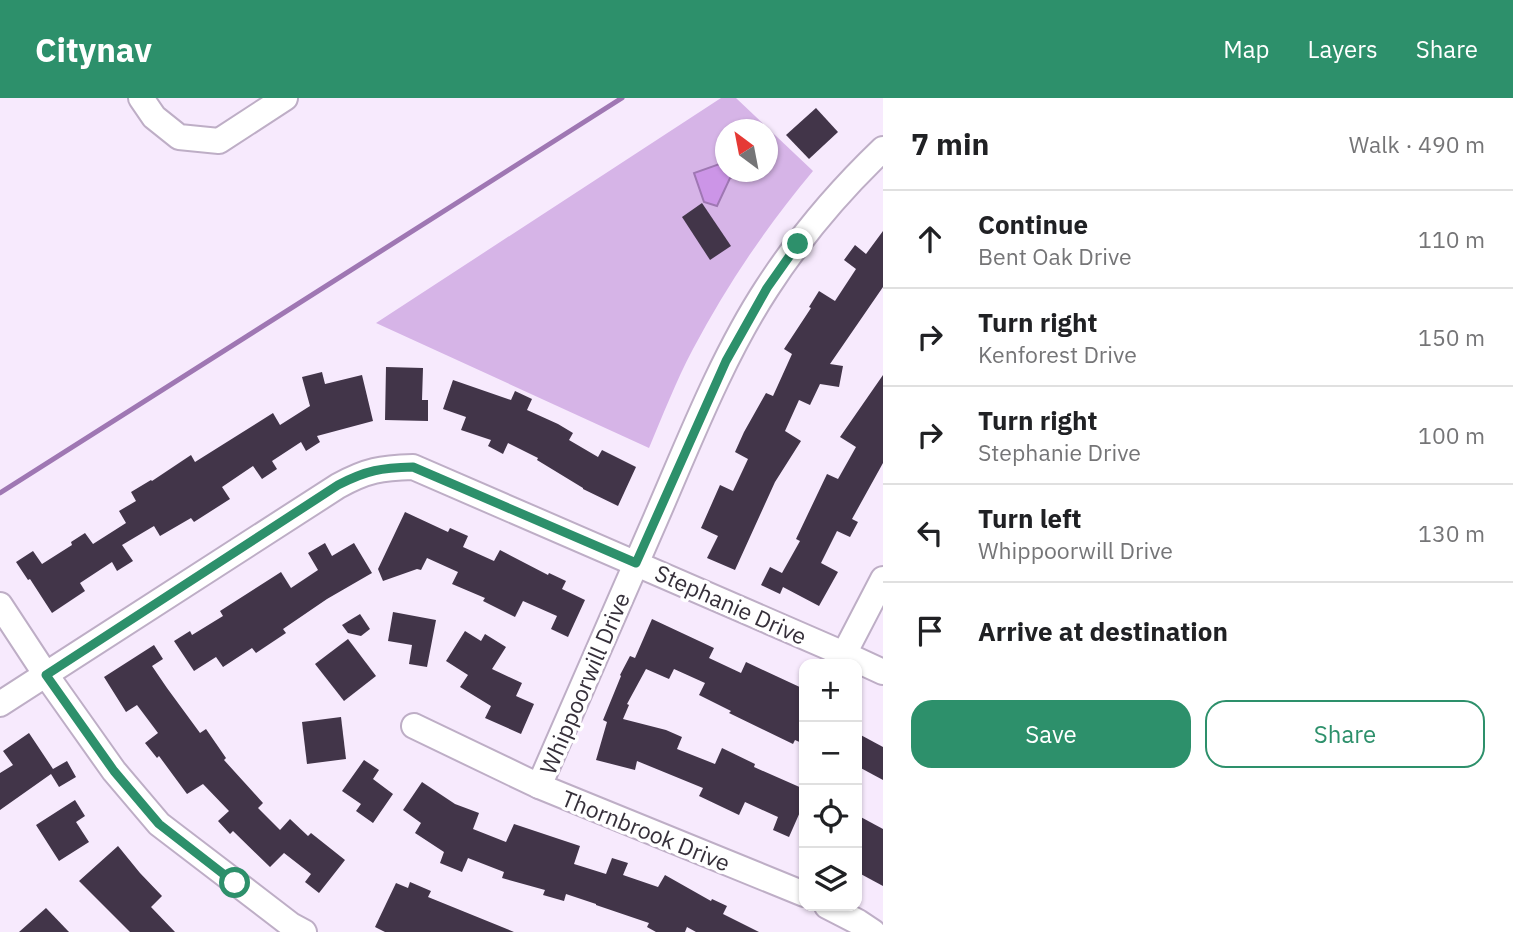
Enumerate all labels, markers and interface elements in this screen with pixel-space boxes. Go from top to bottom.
text: Citynav [35,28,152,71]
text: Map [1223,33,1270,65]
text: Layers [1308,33,1378,65]
text: Share [1416,33,1478,65]
north arrow [715,119,778,182]
text: 7 min [911,124,989,163]
text: Walk · 490 m [1349,129,1485,159]
text: Continue [978,207,1088,241]
icon: ahead [911,220,949,258]
text: 110 m [1418,224,1485,254]
route end [782,228,813,259]
text: Bent Oak Drive [978,241,1132,271]
text: Turn right [978,305,1097,339]
icon: right [911,318,949,356]
text: 150 m [1418,322,1485,352]
text: Kenforest Drive [978,339,1137,369]
text: Turn right [978,403,1097,437]
icon: right [911,416,949,454]
text: 100 m [1418,420,1485,450]
text: Stephanie Drive [978,437,1141,467]
text: Turn left [978,501,1081,535]
icon: left [911,514,949,552]
text: 130 m [1418,518,1485,548]
text: Whippoorwill Drive [978,535,1173,565]
street label: Stephanie Drive [650,557,812,651]
street label: Whippoorwill Drive [532,587,636,779]
icon: arrive [911,612,949,650]
text: Arrive at destination [978,614,1228,648]
map controls [799,659,862,911]
button: + [799,659,862,722]
button: Save [911,700,1191,768]
button: Share [1205,700,1485,768]
button: − [799,722,862,785]
street label: Thornbrook Drive [557,783,735,877]
button: locate [799,785,862,848]
button: layers [799,848,862,911]
route start [219,867,250,898]

